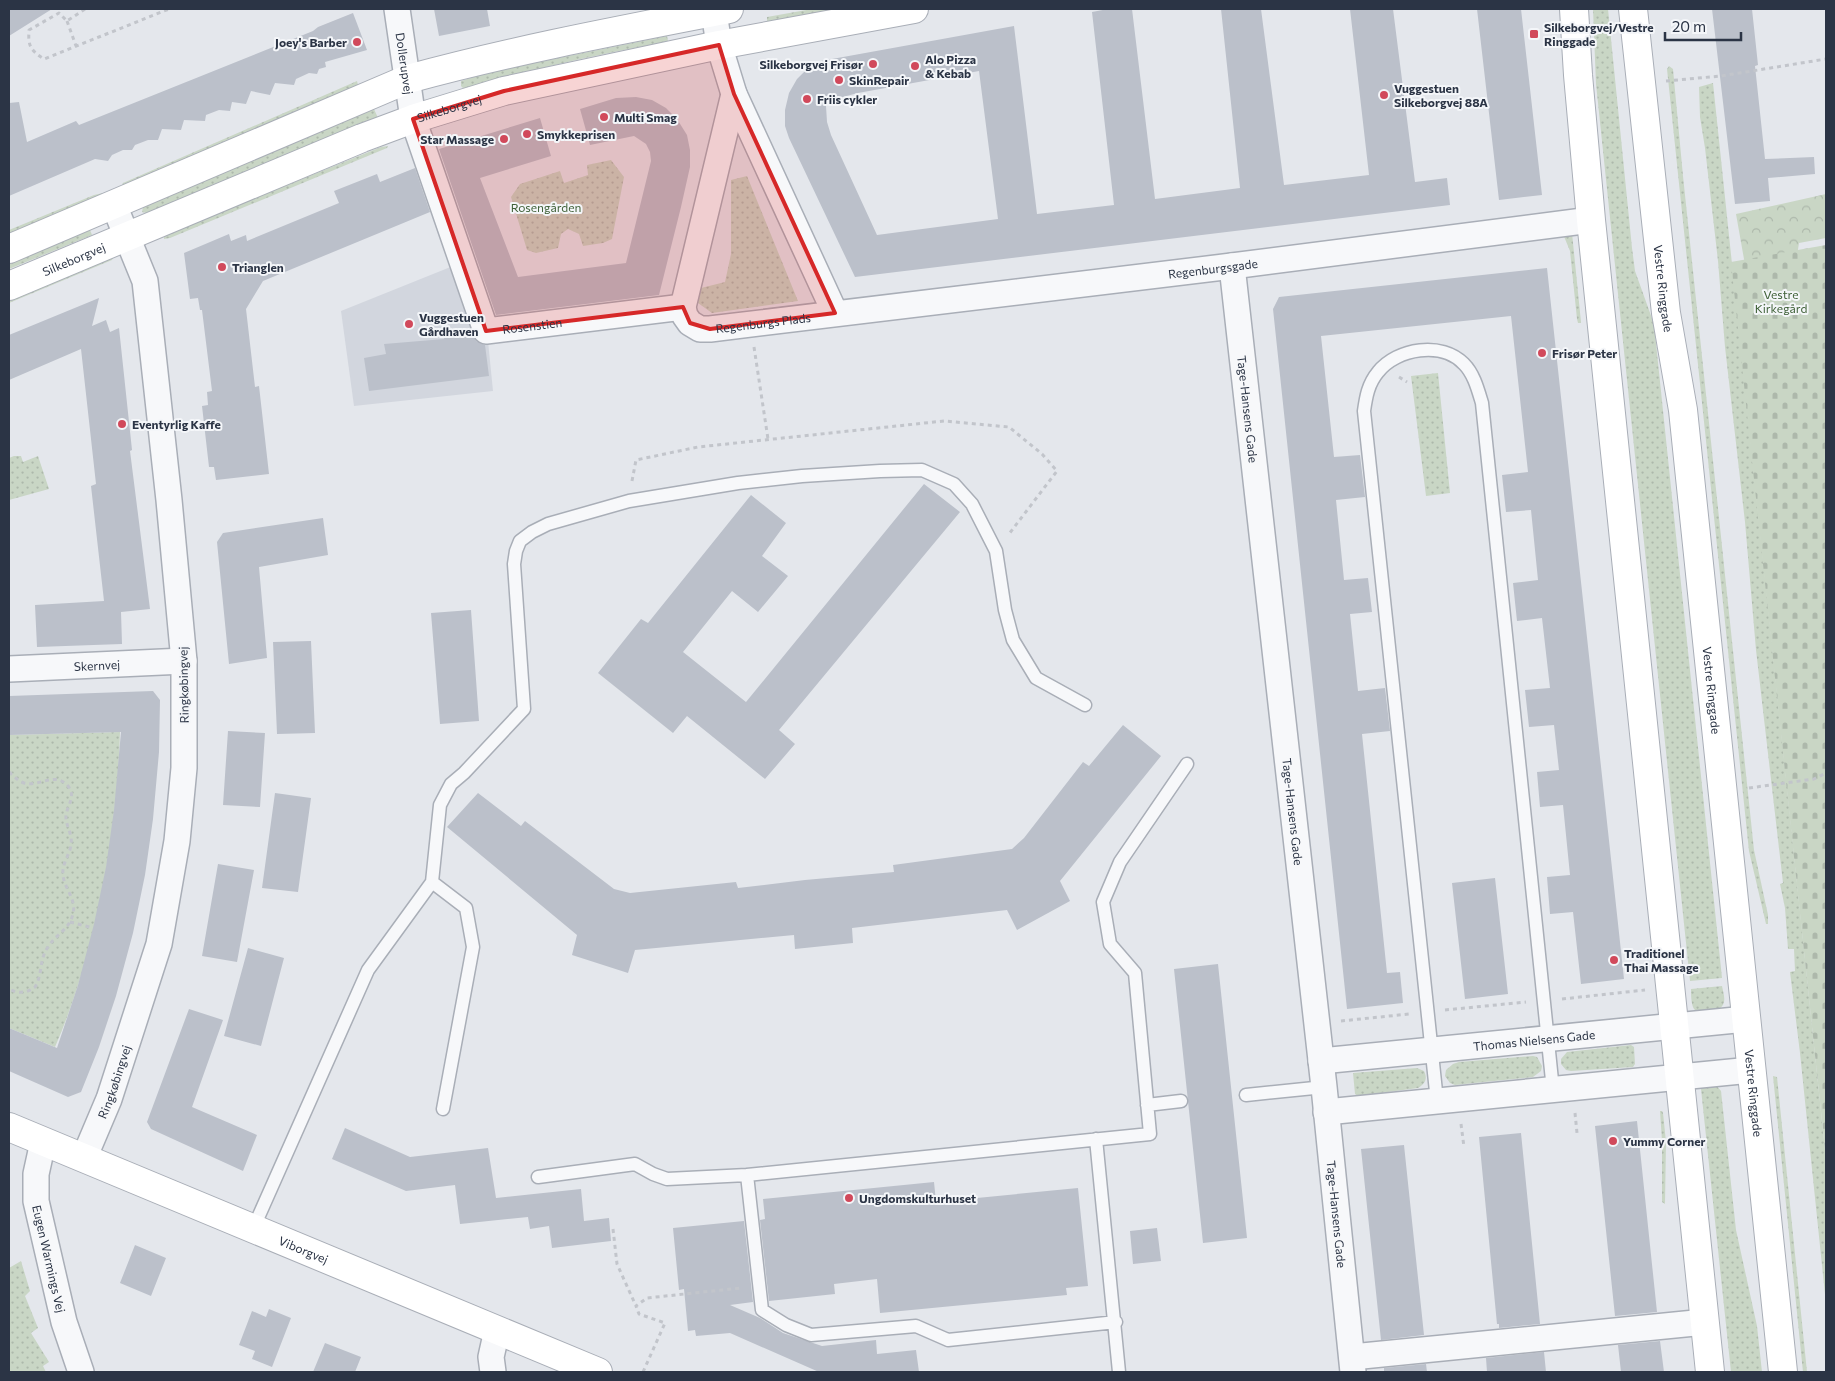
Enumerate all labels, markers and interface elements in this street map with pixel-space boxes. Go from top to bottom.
scale bar [1665,10,1741,42]
text: 20 m [1672,17,1706,35]
place label: Silkeborgvej/Vestre Ringgade [1544,20,1654,48]
marker: Silkeborgvej/Vestre Ringgade [1528,28,1540,40]
street label: Dollerupvej [394,32,416,95]
place label: Joey's Barber [275,35,347,50]
marker: Joey's Barber [351,36,363,48]
place label: Alo Pizza & Kebab [925,52,976,80]
place label: Silkeborgvej Frisør [759,57,863,71]
marker: Silkeborgvej Frisør [867,58,879,70]
marker: Alo Pizza & Kebab [909,60,921,72]
place label: SkinRepair [849,73,909,87]
marker: SkinRepair [833,74,845,86]
place label: Vuggestuen Silkeborgvej 88A [1394,81,1488,109]
marker: Vuggestuen Silkeborgvej 88A [1378,89,1390,101]
street label: Silkeborgvej [415,91,483,124]
place label: Friis cykler [817,92,877,106]
marker: Friis cykler [801,93,813,105]
place label: Multi Smag [614,110,677,124]
marker: Multi Smag [598,111,610,123]
place label: Smykkeprisen [537,127,615,141]
marker: Smykkeprisen [521,128,533,140]
place label: Star Massage [420,132,494,146]
marker: Star Massage [498,133,510,145]
park label: Rosengården [511,200,581,214]
street label: Silkeborgvej [40,240,107,278]
street label: Vestre Ringgade [1652,244,1676,333]
street label: Regenburgsgade [1167,256,1258,281]
place label: Trianglen [232,260,284,274]
marker: Trianglen [216,261,228,273]
park label: Vestre Kirkegård [1755,287,1807,315]
place label: Vuggestuen Gårdhaven [419,310,484,338]
street label: Regenburgs Plads [715,310,812,335]
street label: Rosenstien [502,315,563,336]
marker: Vuggestuen Gårdhaven [403,318,415,330]
place label: Frisør Peter [1552,346,1617,360]
marker: Frisør Peter [1536,347,1548,359]
street label: Tage-Hansens Gade [1235,355,1261,463]
place label: Eventyrlig Kaffe [132,417,221,431]
marker: Eventyrlig Kaffe [116,418,128,430]
street label: Ringkøbingvej [175,646,191,724]
street label: Vestre Ringgade [1701,646,1724,735]
street label: Skernvej [73,657,120,673]
street label: Tage-Hansens Gade [1280,757,1306,866]
place label: Traditionel Thai Massage [1624,946,1699,974]
marker: Traditionel Thai Massage [1608,954,1620,966]
street label: Thomas Nielsens Gade [1472,1027,1596,1053]
street label: Ringkøbingvej [95,1043,133,1121]
street label: Vestre Ringgade [1742,1049,1766,1137]
place label: Yummy Corner [1623,1134,1705,1148]
marker: Yummy Corner [1607,1135,1619,1147]
street label: Tage-Hansens Gade [1325,1160,1349,1269]
place label: Ungdomskulturhuset [859,1191,976,1205]
marker: Ungdomskulturhuset [843,1192,855,1204]
street label: Eugen Warmings Vej [30,1204,69,1314]
street label: Viborgvej [277,1233,330,1266]

